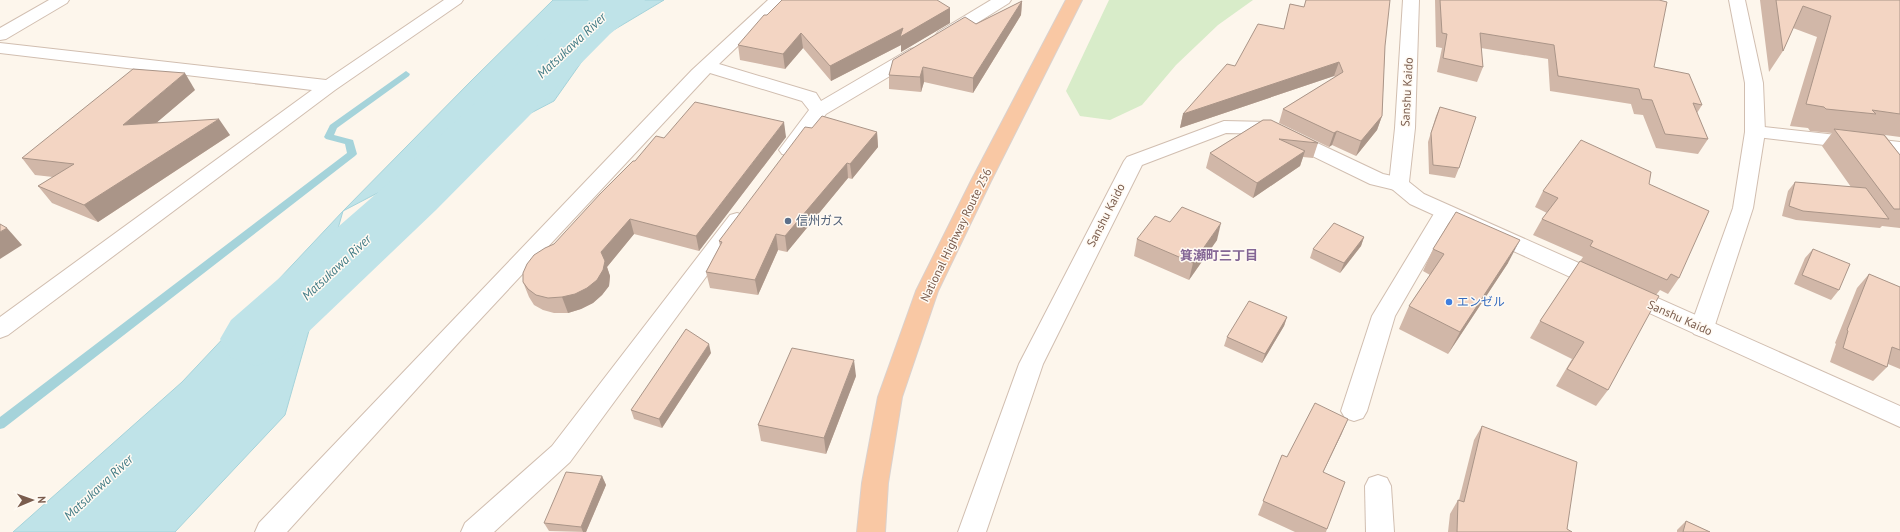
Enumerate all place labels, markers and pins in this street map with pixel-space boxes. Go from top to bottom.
place label: 信州ガス [796,213,844,228]
marker: 信州ガス [783,216,793,226]
place label: エンゼル [1457,294,1505,309]
marker: エンゼル [1444,297,1454,307]

